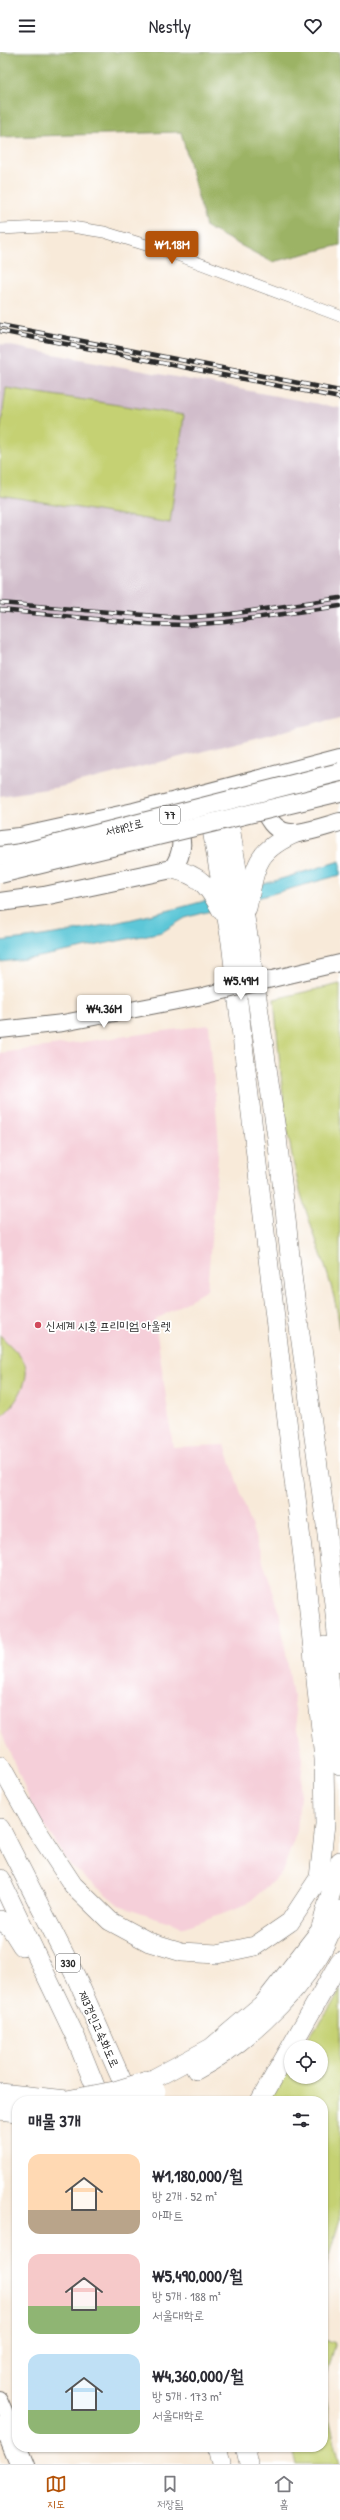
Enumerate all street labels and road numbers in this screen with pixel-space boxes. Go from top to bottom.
road number: 77 [160,806,180,824]
street label: 서해안로 [103,814,145,840]
road number: 330 [56,1954,80,1972]
street label: 제3경인고속화도로 [74,1988,124,2070]

